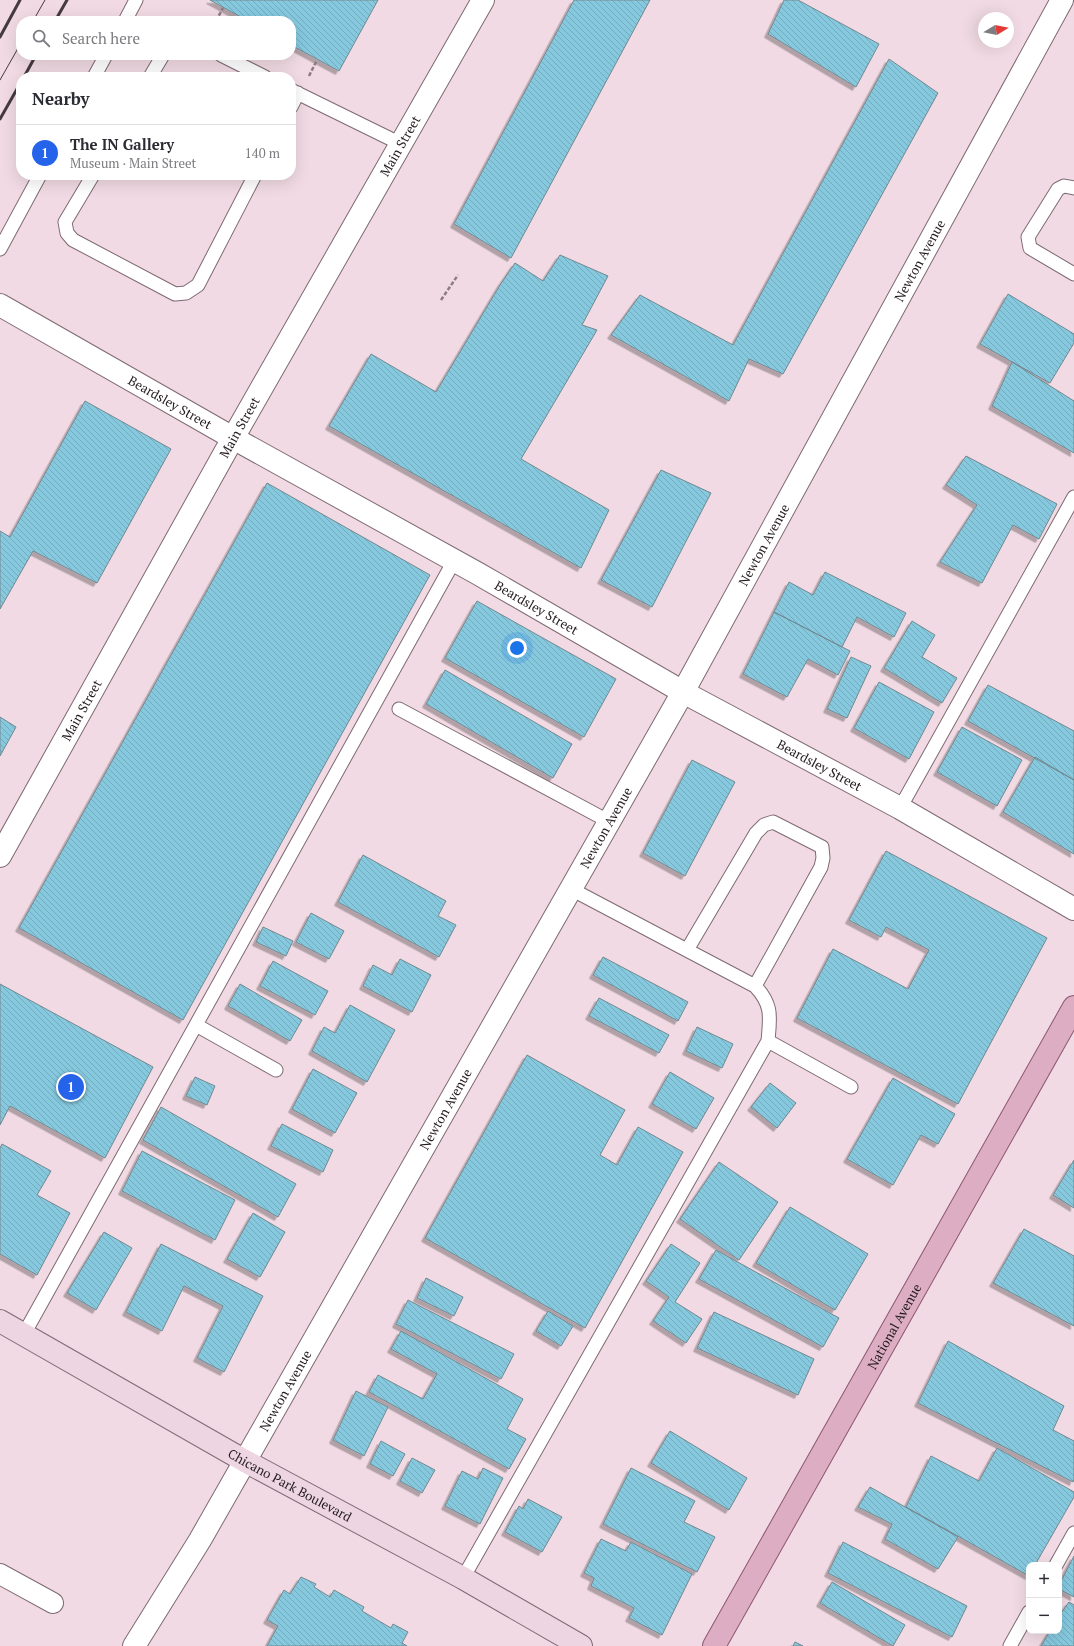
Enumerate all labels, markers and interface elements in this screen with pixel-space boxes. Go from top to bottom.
north arrow [978,12,1014,48]
search box [16,16,296,60]
icon: search [30,27,52,49]
text: Search here [62,28,140,48]
text: Nearby [32,87,90,110]
street label: Main Street [375,112,424,180]
text: The IN Gallery [70,134,174,154]
text: 1 [41,144,49,162]
text: 140 m [245,144,280,162]
text: Museum · Main Street [70,154,196,172]
street label: Newton Avenue [890,216,949,305]
street label: Beardsley Street [125,371,216,433]
street label: Main Street [215,393,264,461]
street label: Newton Avenue [734,500,793,589]
street label: Beardsley Street [492,576,582,639]
your location [507,638,527,658]
street label: Main Street [57,676,106,744]
street label: Beardsley Street [774,735,865,795]
street label: Newton Avenue [575,784,636,871]
street label: Newton Avenue [415,1065,476,1153]
pin: 1 [58,1072,84,1102]
street label: National Avenue [863,1280,925,1372]
street label: Newton Avenue [255,1347,315,1435]
street label: Chicano Park Boulevard [225,1444,355,1526]
map controls [1026,1562,1062,1634]
button: + [1026,1562,1062,1598]
button: − [1026,1598,1062,1634]

